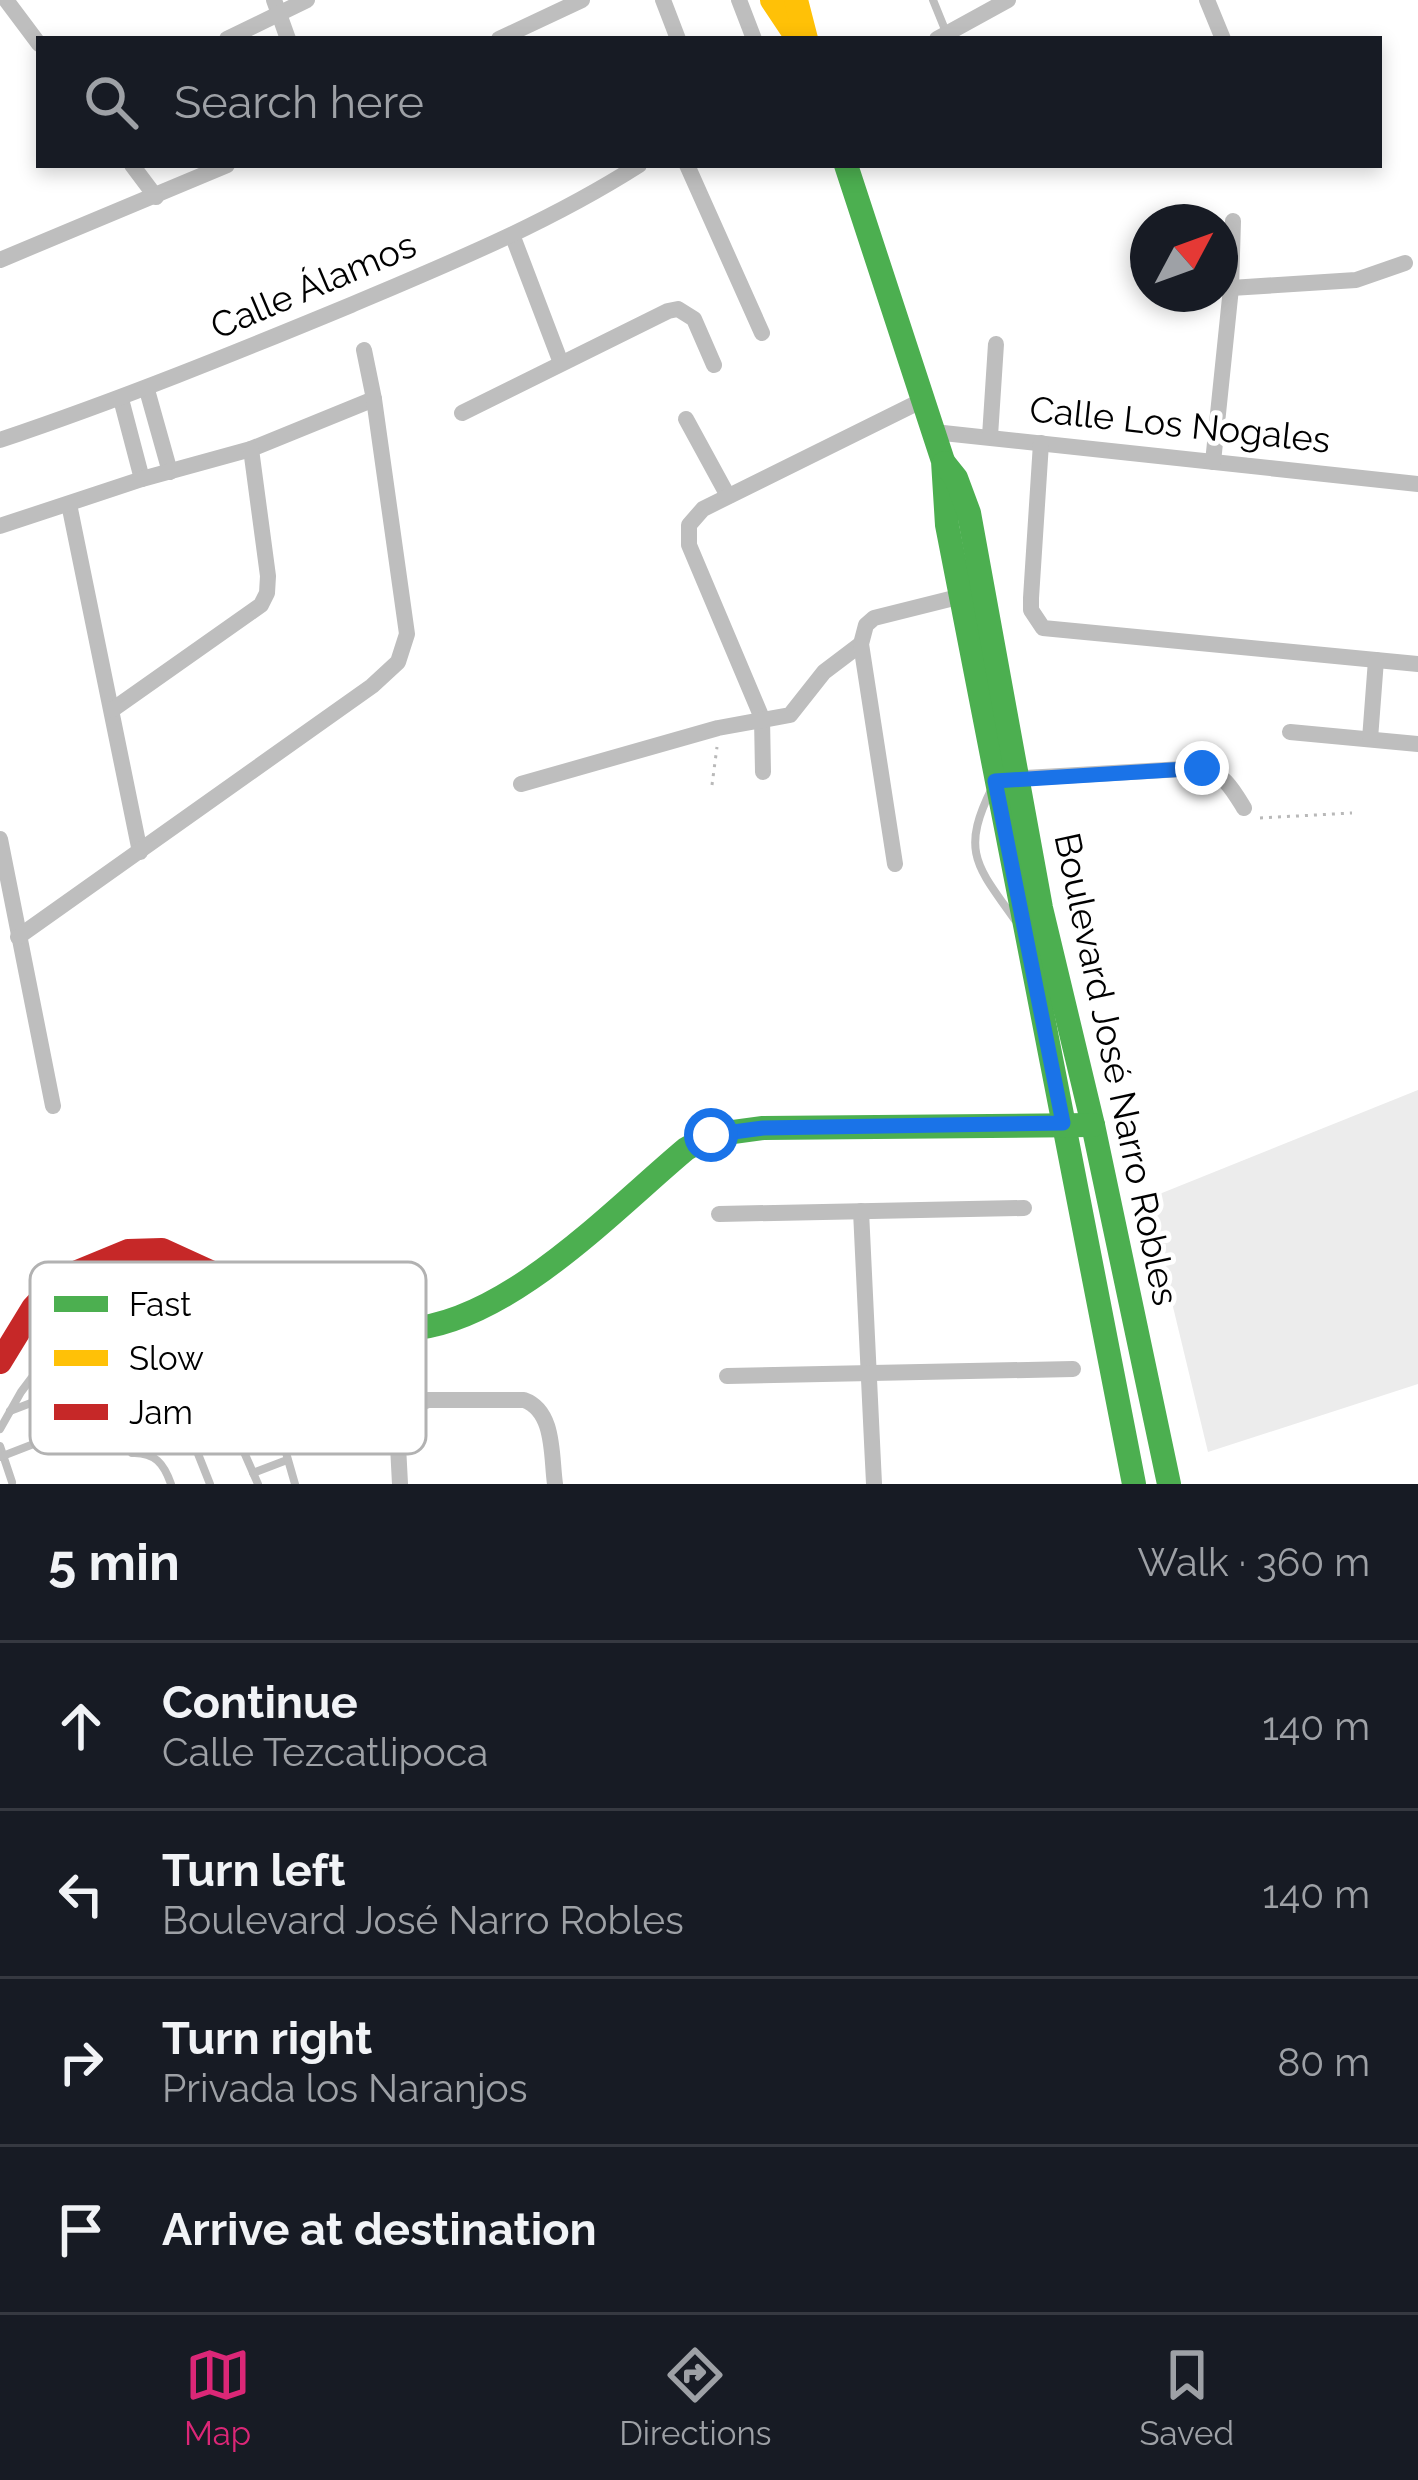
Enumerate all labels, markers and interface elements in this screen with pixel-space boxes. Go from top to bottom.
search box [36,36,1382,168]
icon: search [78,69,144,135]
text: Search here [174,76,424,129]
north arrow [1130,204,1238,312]
street label: Calle Álamos [204,223,422,347]
street label: Calle Los Nogales [1028,387,1332,461]
route end [1175,741,1229,795]
street label: Boulevard José Narro Robles [1046,829,1188,1309]
route start [684,1108,738,1162]
legend [30,1262,426,1454]
text: Fast [129,1285,191,1324]
text: Slow [129,1339,204,1378]
text: Jam [129,1393,193,1432]
text: 5 min [48,1532,180,1592]
text: Walk · 360 m [1137,1539,1370,1585]
text: Continue [162,1676,358,1729]
icon: ahead [48,1693,114,1759]
text: 140 m [1262,1703,1370,1749]
text: Calle Tezcatlipoca [162,1729,488,1775]
text: Turn left [162,1844,345,1897]
icon: left [48,1861,114,1927]
text: 140 m [1262,1871,1370,1917]
text: Boulevard José Narro Robles [162,1897,684,1943]
text: Turn right [162,2012,372,2065]
icon: right [48,2029,114,2095]
text: 80 m [1277,2039,1370,2085]
text: Privada los Naranjos [162,2065,528,2111]
icon: arrive [48,2197,114,2263]
text: Arrive at destination [162,2203,597,2256]
tab: Map [184,2342,251,2453]
tab: Directions [619,2342,772,2453]
tab: Saved [1140,2342,1234,2453]

